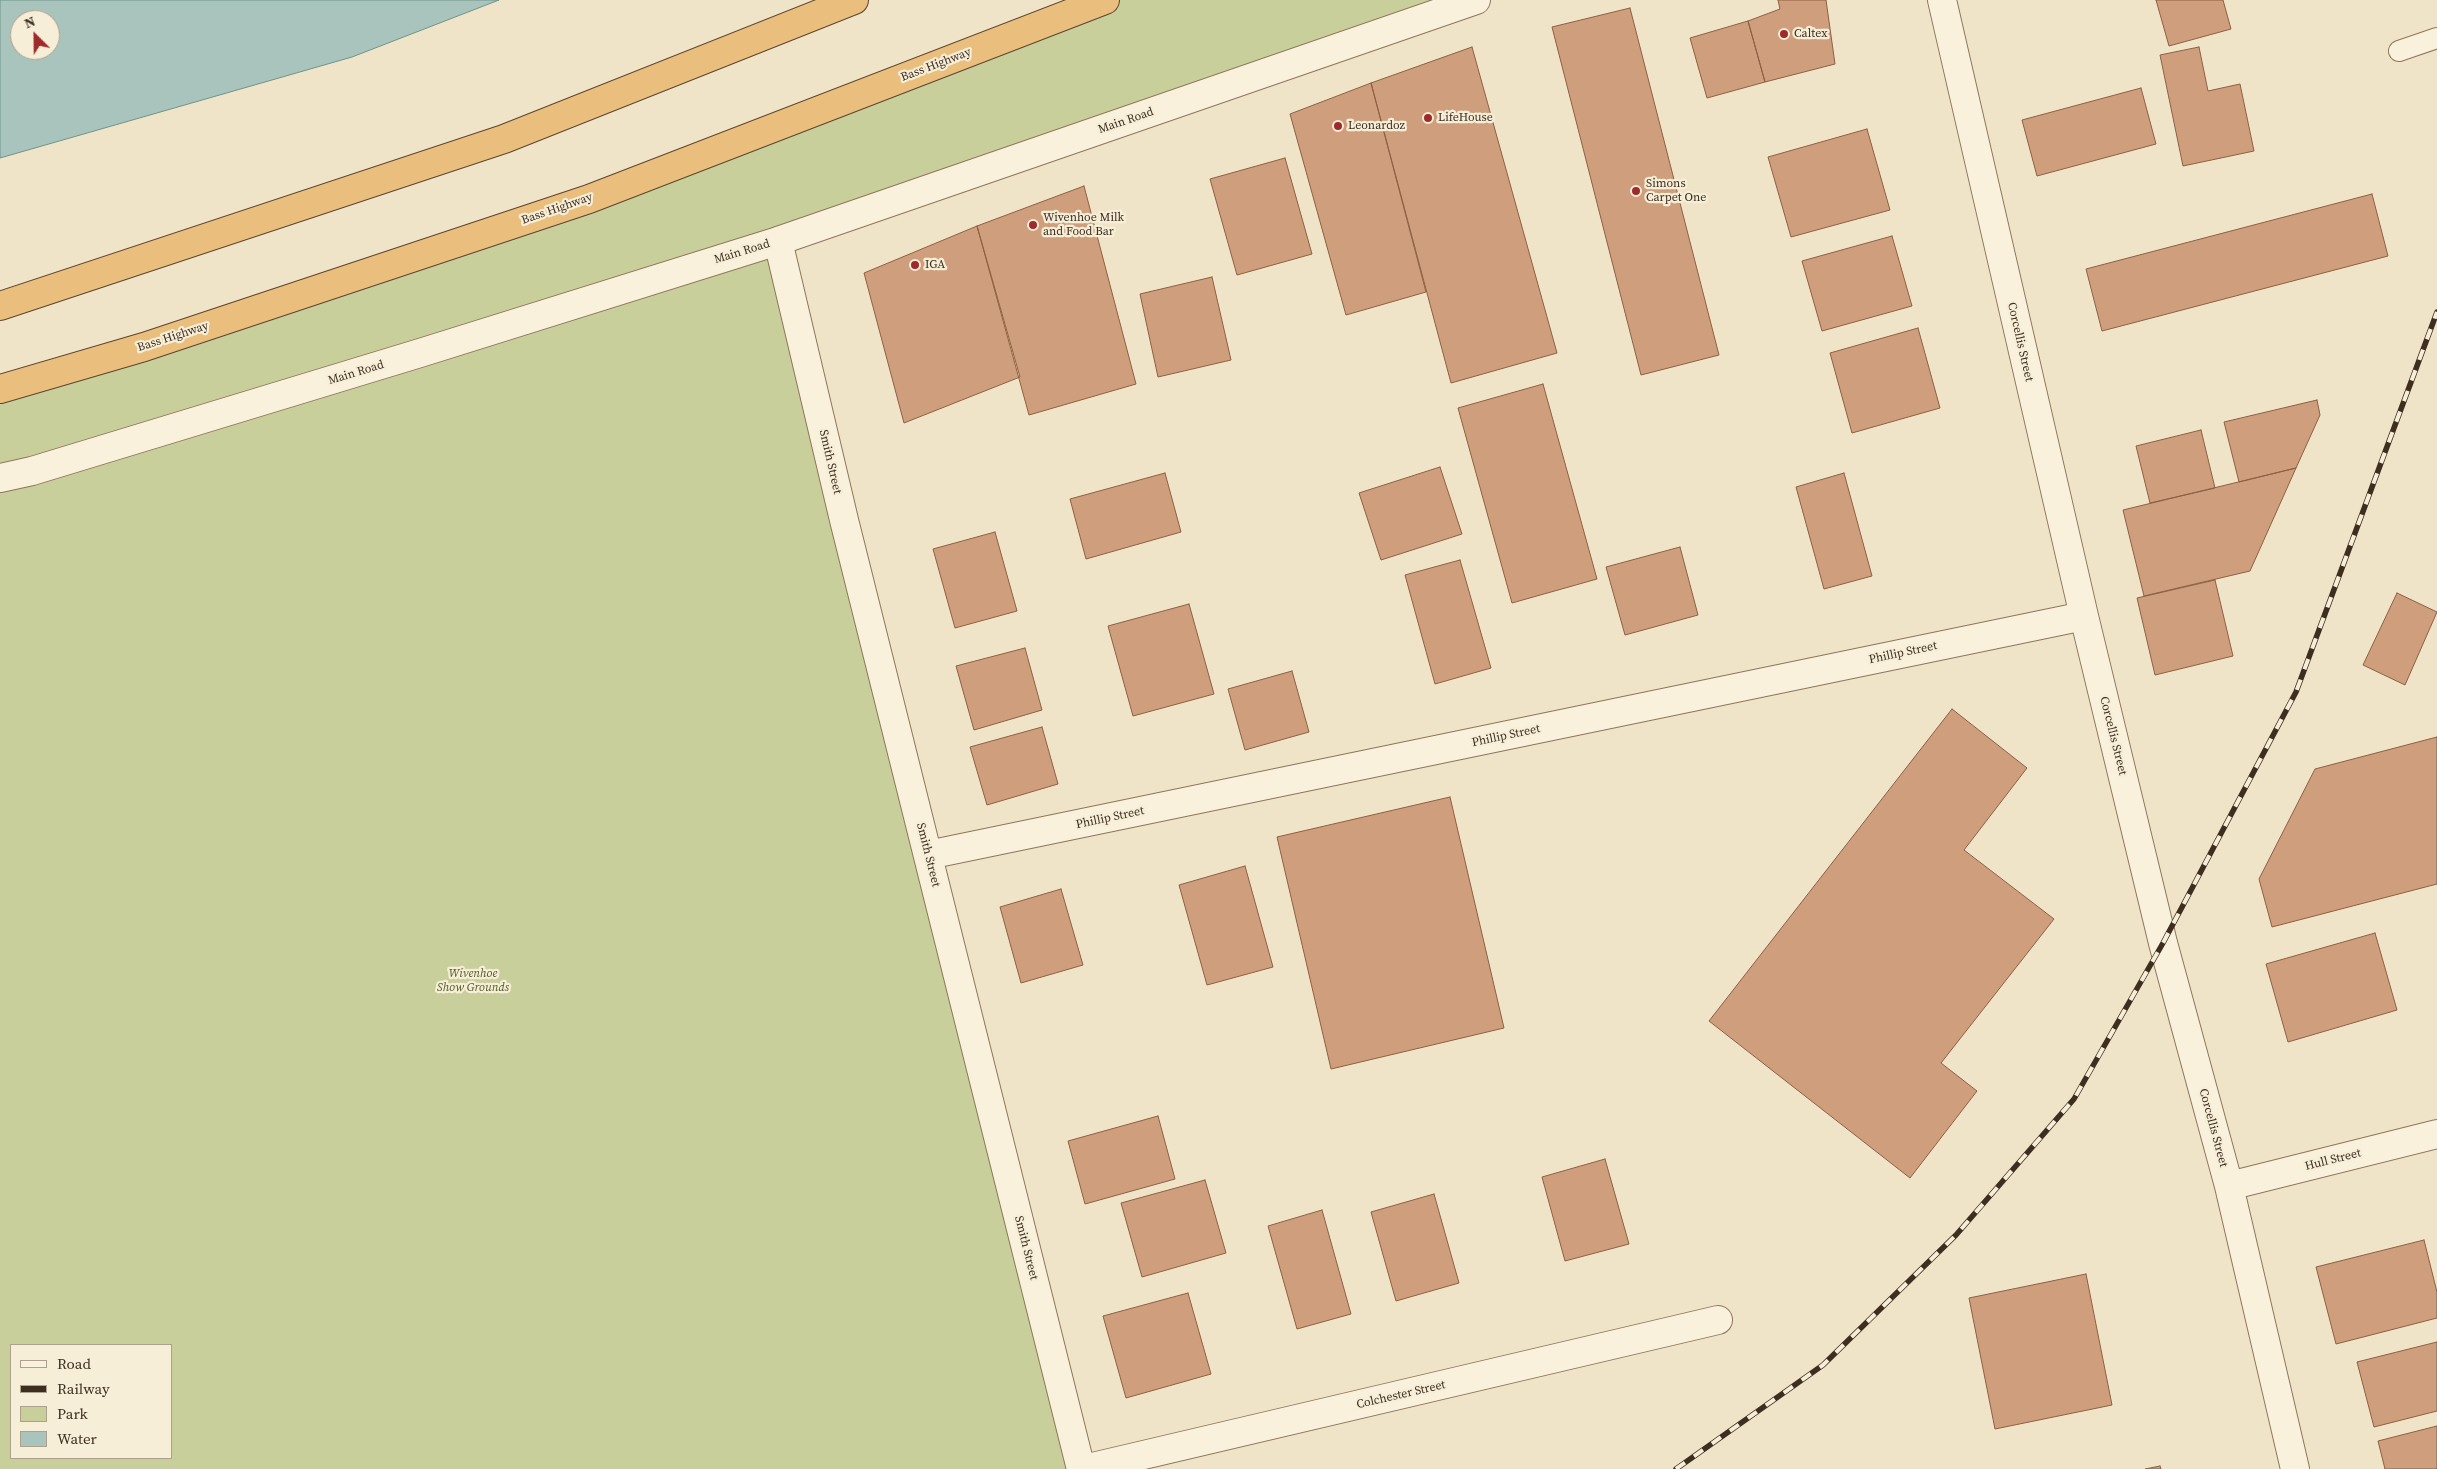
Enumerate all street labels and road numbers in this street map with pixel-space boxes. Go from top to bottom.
street label: Bass Highway [899,45,973,85]
street label: Main Road [1096,105,1156,137]
street label: Bass Highway [520,190,594,228]
street label: Main Road [712,237,772,267]
street label: Corcellis Street [2004,301,2036,383]
street label: Bass Highway [136,319,210,355]
street label: Main Road [326,358,386,388]
street label: Smith Street [816,428,844,496]
street label: Phillip Street [1868,639,1938,667]
street label: Corcellis Street [2096,695,2130,777]
street label: Phillip Street [1471,722,1541,750]
street label: Phillip Street [1075,804,1145,832]
street label: Smith Street [913,822,943,888]
street label: Corcellis Street [2196,1087,2230,1169]
street label: Hull Street [2304,1146,2362,1174]
street label: Smith Street [1011,1215,1041,1281]
street label: Colchester Street [1355,1378,1447,1412]

